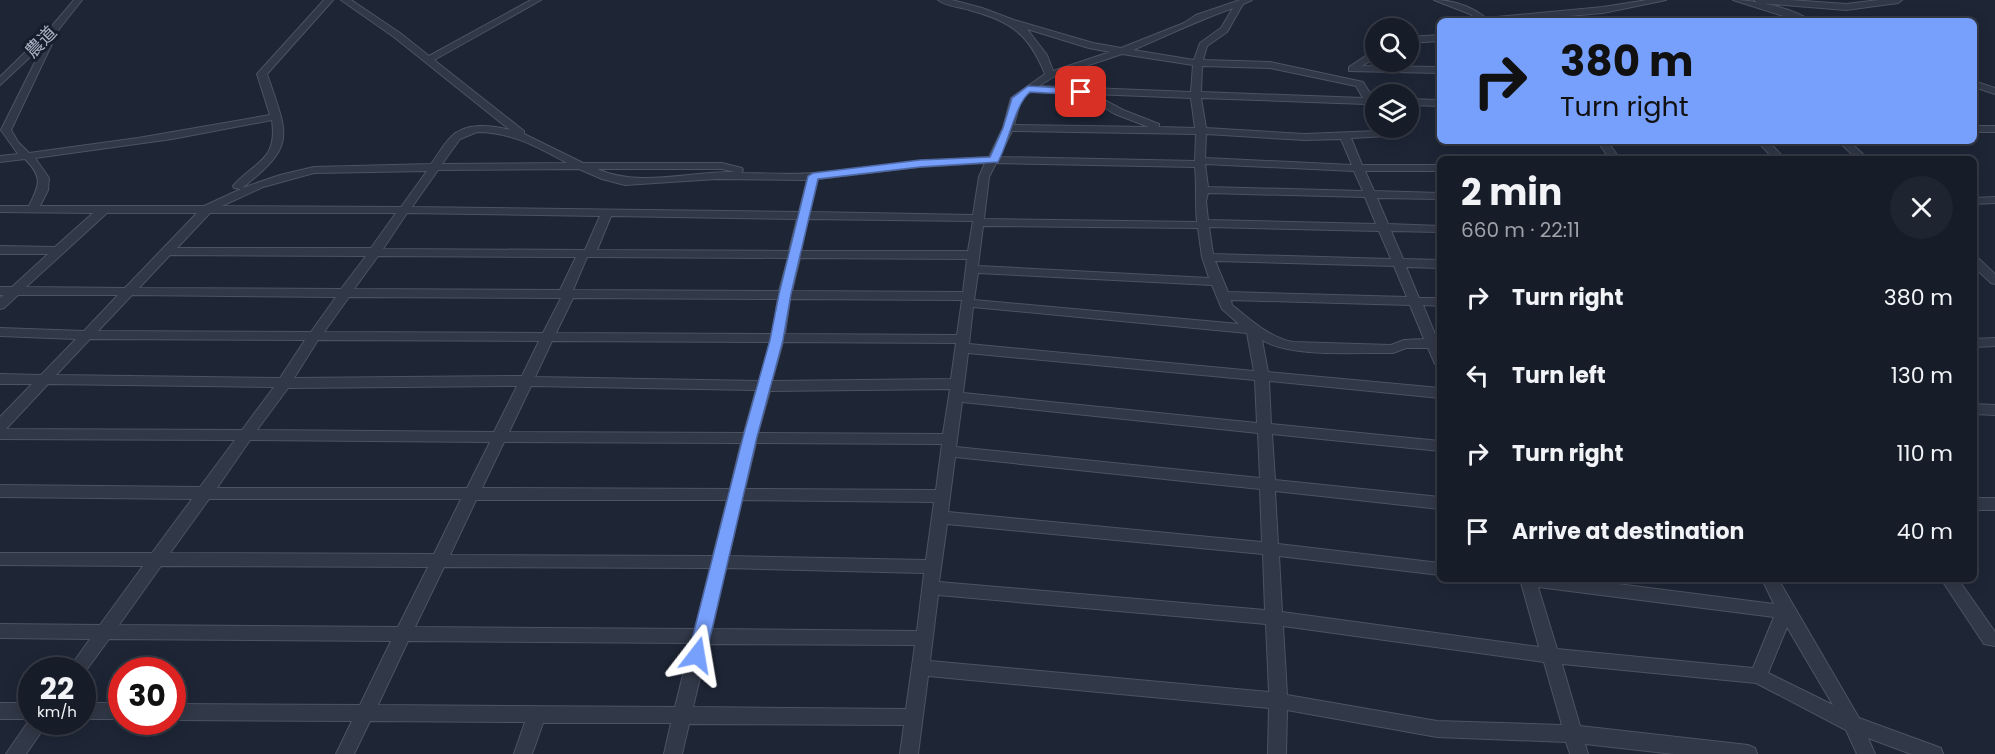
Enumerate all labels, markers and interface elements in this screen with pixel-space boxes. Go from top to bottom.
map controls [1365,18,1419,138]
button: search [1365,18,1419,72]
street label: 農道 [19,20,62,63]
text: 380 m [1560,32,1693,91]
icon: right [1461,42,1539,120]
pin [1055,66,1106,117]
icon: arrive [1064,75,1097,108]
button: layers [1365,84,1419,138]
text: Turn right [1560,88,1689,125]
text: 2 min [1461,167,1562,218]
button: close [1890,176,1953,239]
text: 660 m · 22:11 [1461,216,1580,244]
icon: right [1461,281,1494,314]
text: Turn right [1512,282,1623,313]
text: 380 m [1884,282,1953,313]
icon: left [1461,359,1494,392]
text: Turn left [1512,360,1606,391]
text: 130 m [1891,360,1953,391]
icon: right [1461,437,1494,470]
text: Turn right [1512,438,1623,469]
text: 110 m [1897,438,1953,469]
icon: arrive [1461,515,1494,548]
text: Arrive at destination [1512,516,1744,547]
text: 40 m [1897,516,1953,547]
position arrow [665,623,729,687]
speed limit sign: 30 [108,657,186,735]
text: 22 [40,667,74,710]
text: km/h [37,701,77,722]

